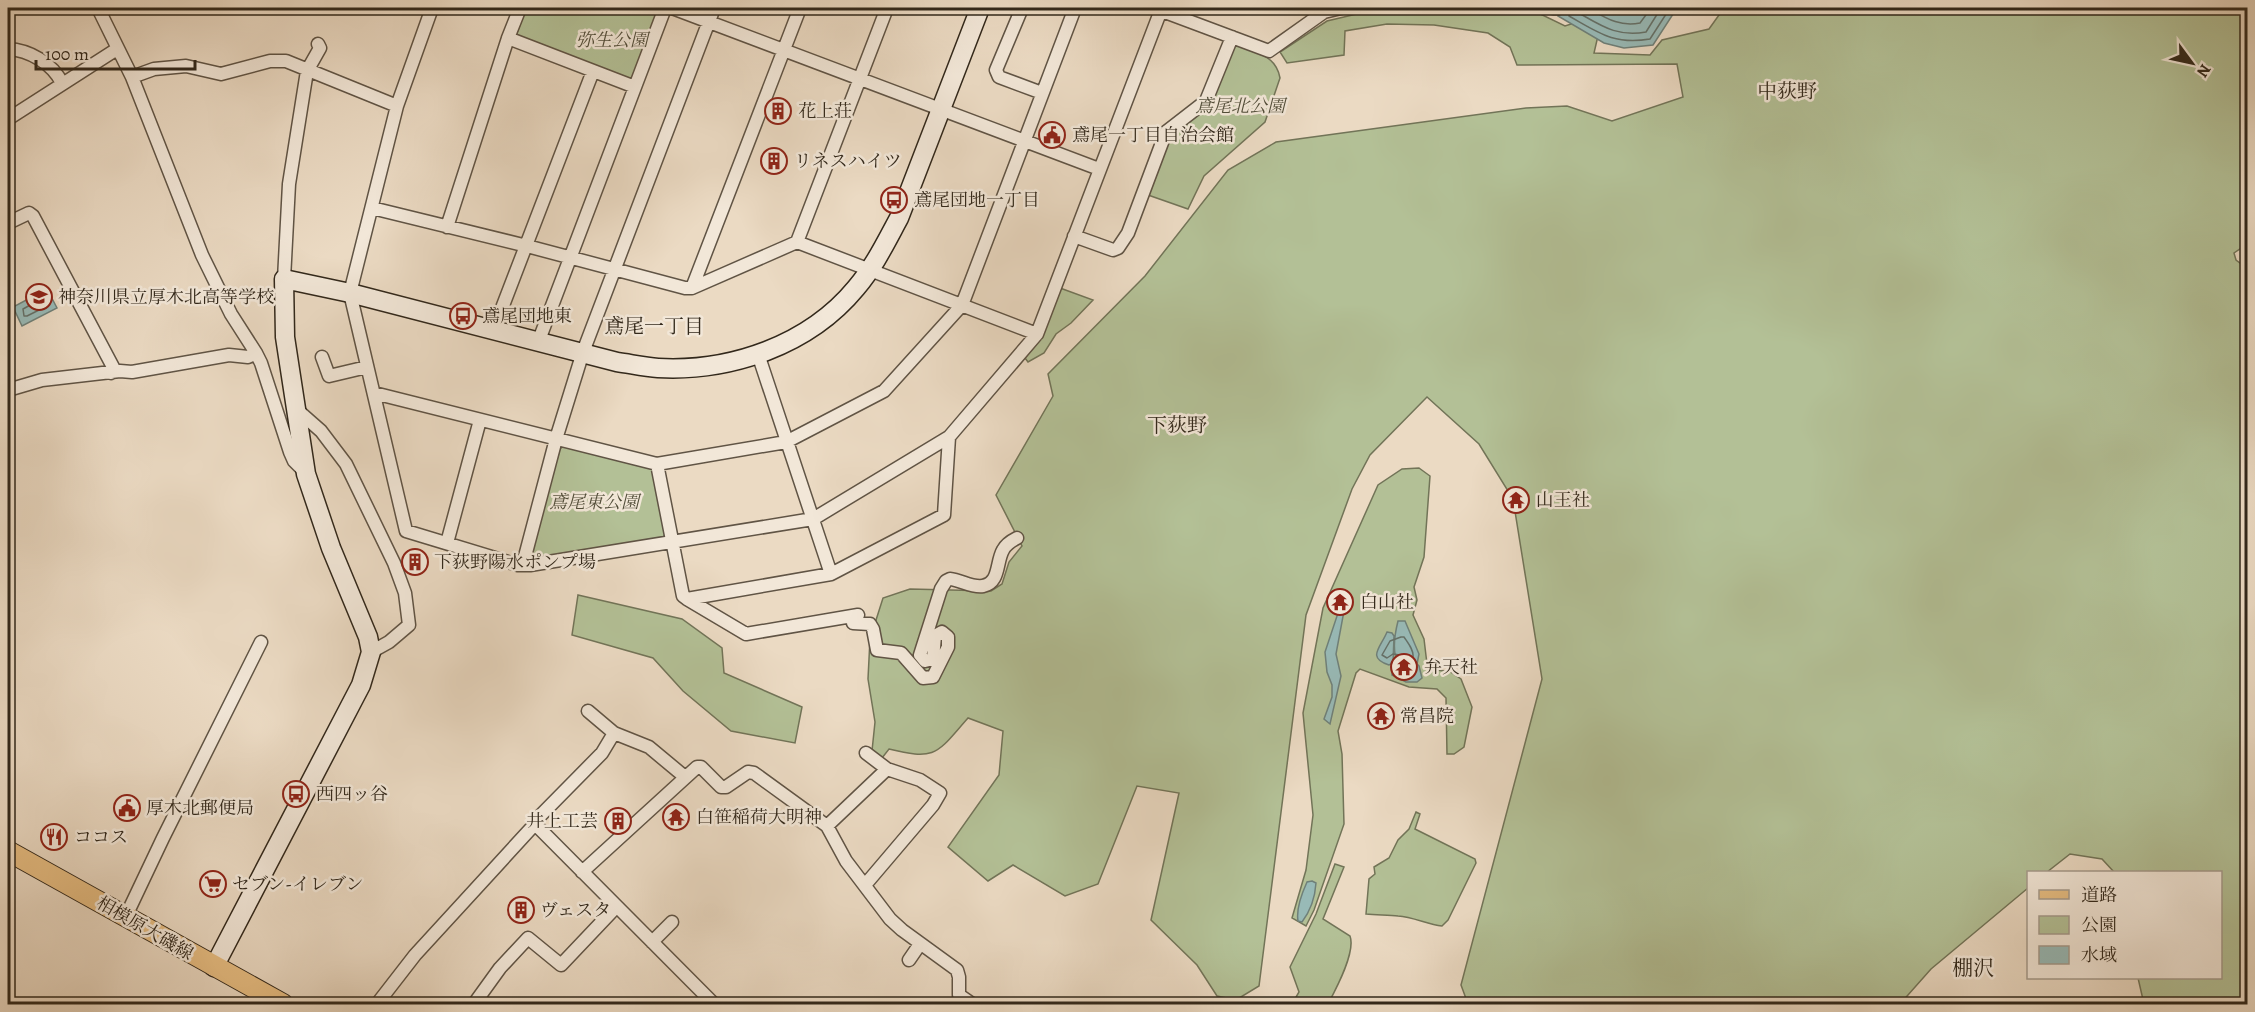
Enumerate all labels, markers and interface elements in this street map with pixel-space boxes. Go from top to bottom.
park label: 弥生公園 [576,28,651,52]
scale bar [36,33,195,71]
north arrow [2162,33,2222,93]
text: 100 m [45,42,89,66]
text: N [2191,60,2216,82]
district label: 中荻野 [1757,78,1817,105]
park label: 鳶尾北公園 [1195,94,1288,118]
building icon: 花上荘 [763,96,793,126]
place label: 花上荘 [798,99,852,123]
public building icon: 鳶尾一丁目自治会館 [1037,120,1067,150]
place label: 鳶尾一丁目自治会館 [1072,123,1234,147]
building icon: リネスハイツ [759,146,789,176]
place label: リネスハイツ [794,149,902,173]
bus stop icon: 鳶尾団地一丁目 [879,185,909,215]
place label: 鳶尾団地一丁目 [914,188,1040,212]
school or university icon: 神奈川県立厚木北高等学校 [24,282,54,312]
place label: 神奈川県立厚木北高等学校 [58,285,274,309]
bus stop icon: 鳶尾団地東 [448,301,478,331]
place label: 鳶尾団地東 [482,304,572,328]
district label: 鳶尾一丁目 [604,313,704,340]
district label: 下荻野 [1147,412,1207,439]
temple icon: 山王社 [1501,485,1531,515]
place label: 山王社 [1536,488,1590,512]
park label: 鳶尾東公園 [549,490,642,514]
building icon: 下荻野陽水ポンプ場 [400,547,430,577]
place label: 下荻野陽水ポンプ場 [434,550,596,574]
temple icon: 白山社 [1325,587,1355,617]
place label: 白山社 [1360,590,1414,614]
temple icon: 弁天社 [1389,652,1419,682]
place label: 弁天社 [1424,655,1478,679]
temple icon: 常昌院 [1366,701,1396,731]
place label: 常昌院 [1400,704,1454,728]
bus stop icon: 西四ッ谷 [281,779,311,809]
place label: 西四ッ谷 [316,782,388,806]
public building icon: 厚木北郵便局 [112,793,142,823]
place label: 厚木北郵便局 [146,796,254,820]
temple icon: 白笹稲荷大明神 [661,802,691,832]
place label: 白笹稲荷大明神 [696,805,822,829]
building icon: 井上工芸 [603,806,633,836]
place label: 井上工芸 [526,809,598,833]
restaurant icon: ココス [39,822,69,852]
place label: ココス [74,825,128,849]
supermarket icon: セブン-イレブン [198,869,228,899]
legend [2027,871,2222,979]
place label: セブン-イレブン [232,872,363,896]
text: 道路 [2081,883,2117,907]
street label: 相模原大磯線 [92,891,198,965]
building icon: ヴェスタ [506,895,536,925]
place label: ヴェスタ [540,898,611,922]
text: 公園 [2081,913,2117,937]
text: 水域 [2081,943,2117,967]
district label: 棚沢 [1952,954,1994,982]

